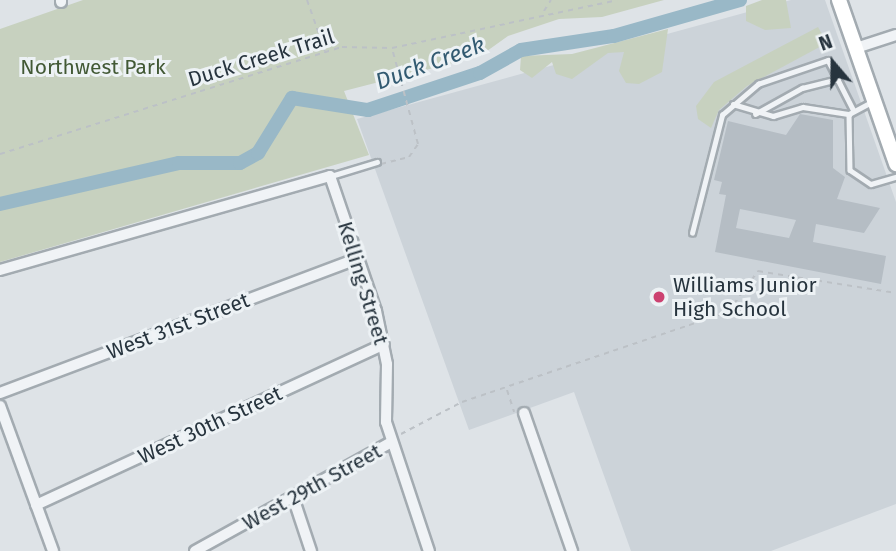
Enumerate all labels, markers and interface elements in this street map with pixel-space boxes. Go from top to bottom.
street label: Duck Creek Trail [185,24,337,92]
north arrow [798,28,868,98]
text: N [816,30,835,56]
water label: Duck Creek [372,31,488,95]
park label: Northwest Park [20,54,166,80]
street label: Kelling Street [332,218,394,348]
place label: Williams Junior High School [673,272,817,322]
street label: West 31st Street [103,287,253,365]
marker: Williams Junior High School [651,289,667,305]
street label: West 30th Street [134,381,286,469]
street label: West 29th Street [238,438,386,536]

